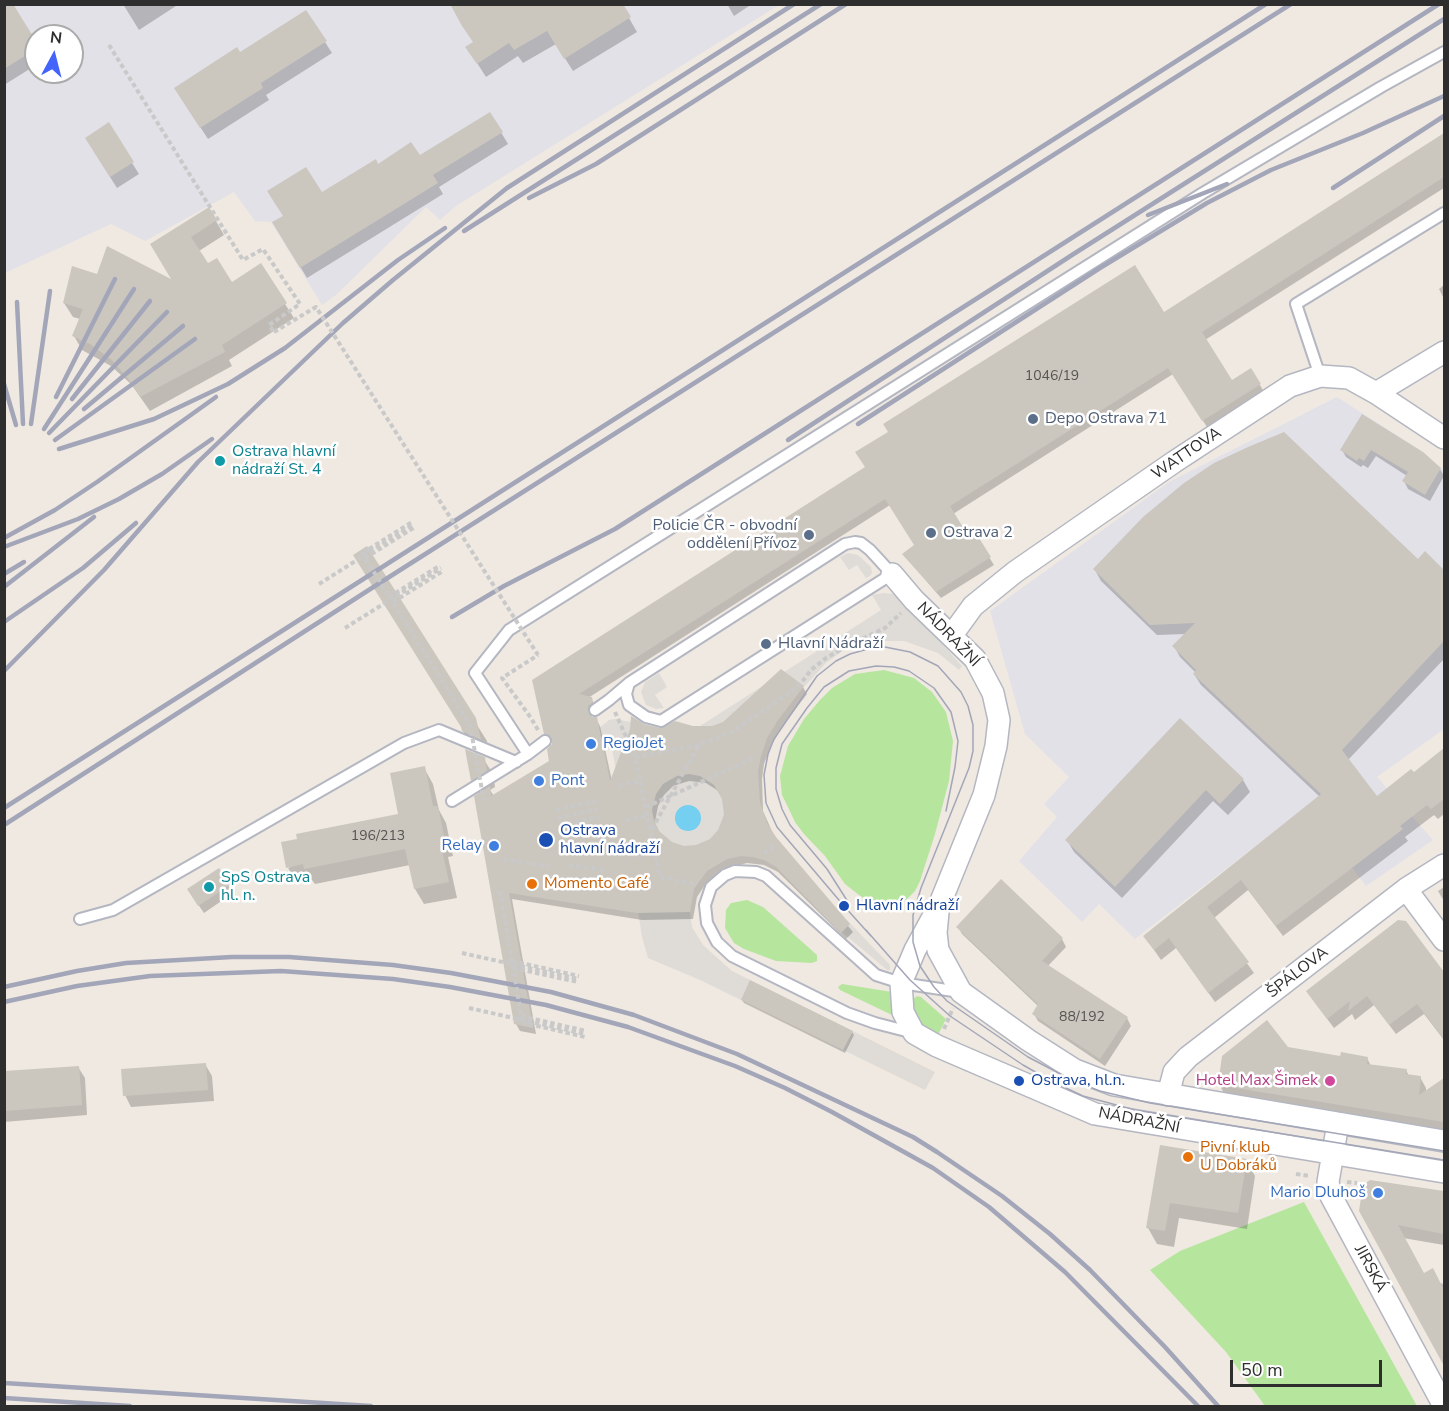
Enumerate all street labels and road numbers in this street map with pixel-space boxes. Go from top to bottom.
street label: WATTOVA [1149,424,1225,484]
street label: NÁDRAŽNÍ [912,599,984,671]
street label: ŠPÁLOVA [1264,943,1332,1003]
street label: NÁDRAŽNÍ [1097,1104,1181,1138]
street label: JIRSKÁ [1350,1242,1390,1296]

